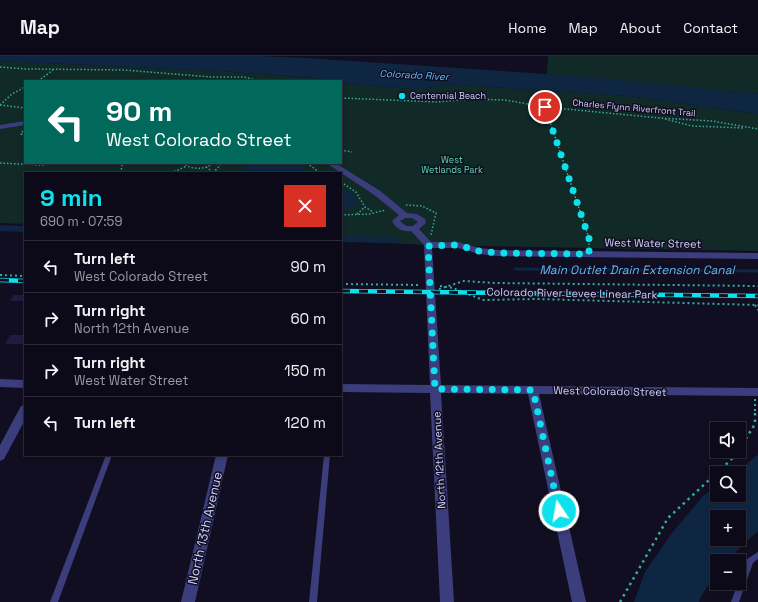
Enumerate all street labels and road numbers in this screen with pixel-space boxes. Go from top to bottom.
street label: Charles Flynn Riverfront Trail [572,97,696,119]
street label: West Water Street [604,235,702,251]
street label: Colorado River Levee Linear Park [486,285,658,301]
street label: West Colorado Street [553,383,667,399]
street label: North 12th Avenue [429,411,449,509]
street label: North 13th Avenue [184,470,226,586]

